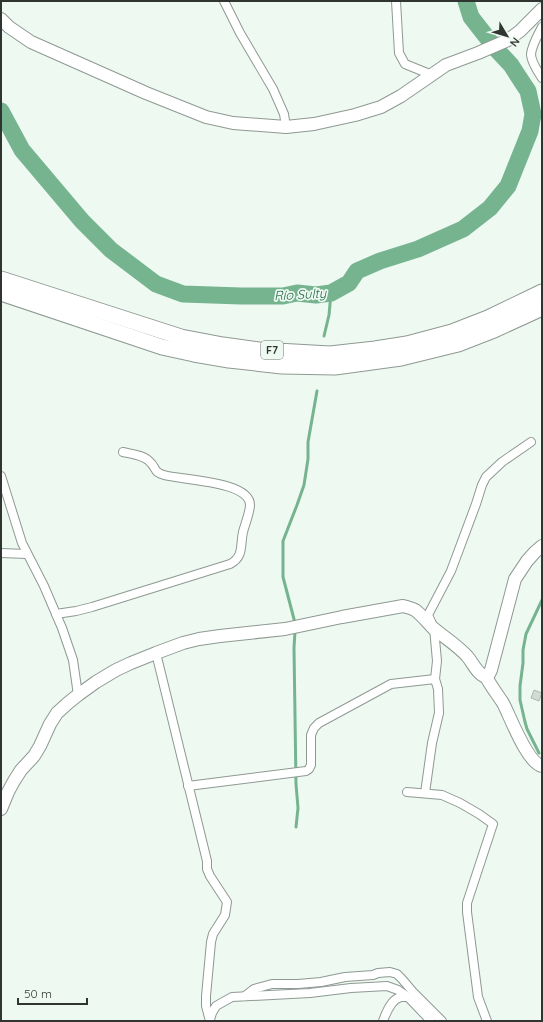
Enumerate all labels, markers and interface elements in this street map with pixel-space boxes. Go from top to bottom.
north arrow [487,16,527,56]
text: N [507,35,523,50]
water label: Río Sulty [273,285,327,303]
road number: F7 [261,341,283,359]
scale bar [18,980,87,1006]
text: 50 m [24,986,52,1001]

